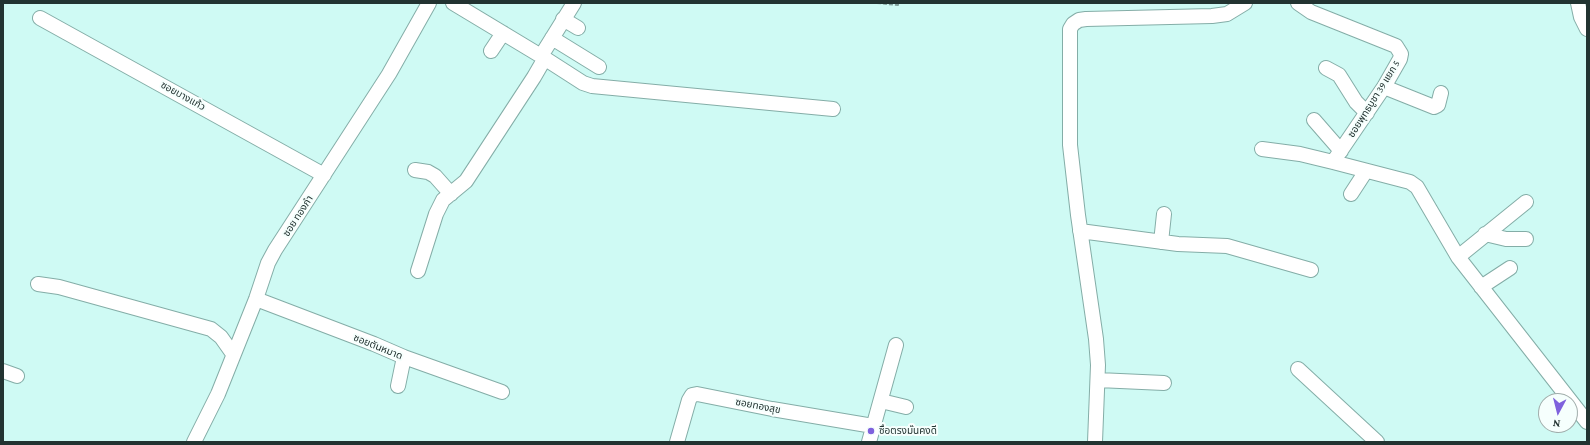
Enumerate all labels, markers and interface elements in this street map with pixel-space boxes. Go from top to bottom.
street label: ซอยพุทธบูชา 39 แยก 5 [1345,58,1403,140]
street label: ซอยบางแก้ว [159,79,207,113]
street label: ซอย ทองภํา [280,193,316,239]
street label: ซอยตันหมาด [352,332,404,362]
north arrow [1538,393,1578,433]
street label: ซอยทองสุข [734,396,782,416]
text: N [1552,418,1561,430]
place label: ซื่อตรงมั่นคงดี [879,425,937,437]
marker: ซื่อตรงมั่นคงดี [866,426,876,436]

